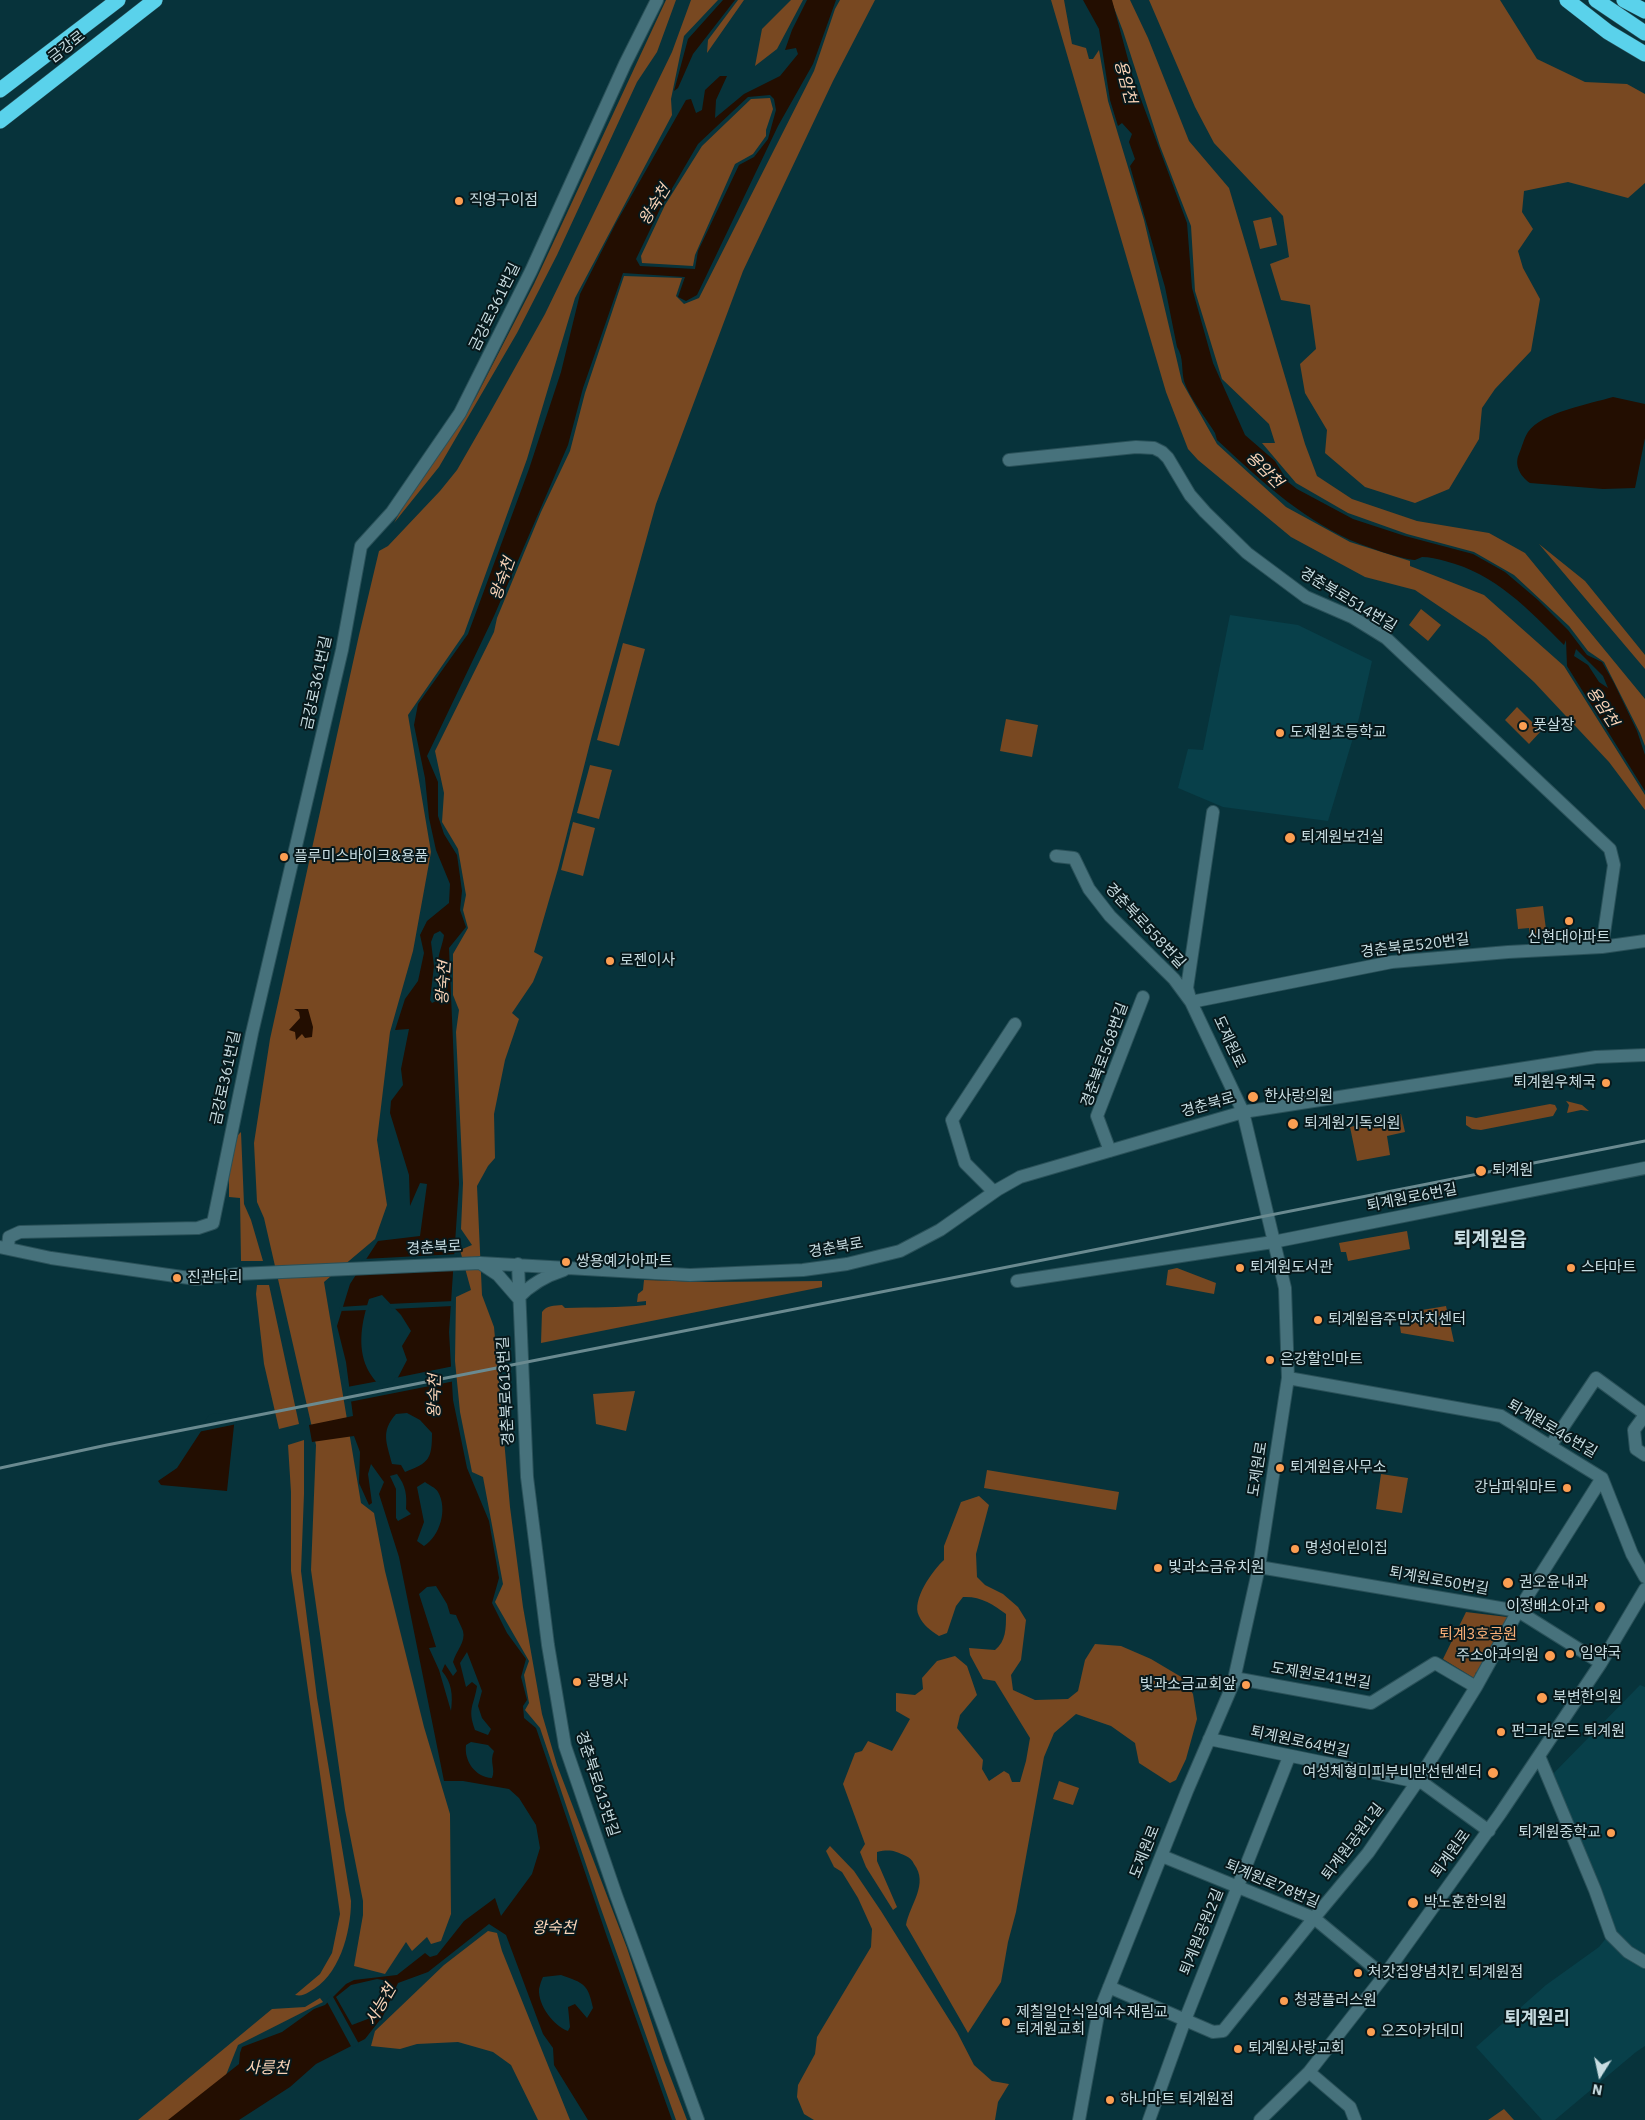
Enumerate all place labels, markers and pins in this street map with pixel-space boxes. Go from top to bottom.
place label: 직영구이점 [469,192,538,210]
marker: 직영구이점 [453,195,465,207]
place label: 풋살장 [1533,717,1574,735]
marker: 풋살장 [1517,720,1529,732]
place label: 도제원초등학교 [1290,724,1387,742]
marker: 도제원초등학교 [1274,727,1286,739]
place label: 퇴계원보건실 [1301,829,1384,847]
marker: 퇴계원보건실 [1283,831,1297,845]
place label: 플루미스바이크&용품 [294,848,429,866]
marker: 플루미스바이크&용품 [278,851,290,863]
marker: 신현대아파트 [1563,915,1575,927]
place label: 신현대아파트 [1528,929,1610,947]
place label: 로젠이사 [620,952,675,970]
marker: 로젠이사 [604,955,616,967]
place label: 퇴계원우체국 [1513,1074,1596,1092]
marker: 퇴계원우체국 [1600,1077,1612,1089]
place label: 한사랑의원 [1264,1088,1333,1106]
marker: 한사랑의원 [1246,1090,1260,1104]
place label: 퇴계원기독의원 [1304,1115,1401,1133]
marker: 퇴계원기독의원 [1286,1117,1300,1131]
place label: 퇴계원 [1492,1162,1533,1180]
marker: 퇴계원 [1474,1164,1488,1178]
place label: 쌍용예가아파트 [576,1253,673,1271]
marker: 쌍용예가아파트 [560,1256,572,1268]
place label: 퇴계원도서관 [1250,1259,1333,1277]
place label: 스타마트 [1581,1259,1636,1277]
marker: 퇴계원도서관 [1234,1262,1246,1274]
marker: 스타마트 [1565,1262,1577,1274]
place label: 진관다리 [187,1269,242,1287]
marker: 진관다리 [171,1272,183,1284]
place label: 퇴계원읍주민자치센터 [1328,1311,1466,1329]
marker: 퇴계원읍주민자치센터 [1312,1314,1324,1326]
place label: 은강할인마트 [1280,1351,1363,1369]
marker: 은강할인마트 [1264,1354,1276,1366]
place label: 퇴계원읍사무소 [1290,1459,1387,1477]
marker: 퇴계원읍사무소 [1274,1462,1286,1474]
place label: 강남파워마트 [1474,1479,1557,1497]
marker: 강남파워마트 [1561,1482,1573,1494]
place label: 명성어린이집 [1305,1540,1388,1558]
marker: 명성어린이집 [1289,1543,1301,1555]
place label: 빛과소금유치원 [1168,1559,1265,1577]
marker: 빛과소금유치원 [1152,1562,1164,1574]
place label: 권오윤내과 [1519,1574,1588,1592]
marker: 권오윤내과 [1501,1576,1515,1590]
place label: 이정배소아과 [1506,1598,1589,1616]
marker: 이정배소아과 [1593,1600,1607,1614]
place label: 임약국 [1580,1645,1621,1663]
place label: 주소아과의원 [1456,1647,1539,1665]
marker: 임약국 [1564,1648,1576,1660]
marker: 주소아과의원 [1543,1649,1557,1663]
place label: 광명사 [587,1673,628,1691]
marker: 광명사 [571,1676,583,1688]
place label: 빛과소금교회앞 [1139,1676,1236,1694]
marker: 빛과소금교회앞 [1240,1679,1252,1691]
place label: 북변한의원 [1553,1689,1622,1707]
marker: 북변한의원 [1535,1691,1549,1705]
place label: 펀그라운드 퇴계원 [1511,1723,1625,1741]
marker: 펀그라운드 퇴계원 [1495,1726,1507,1738]
place label: 여성체형미피부비만선텐센터 [1303,1764,1482,1782]
marker: 여성체형미피부비만선텐센터 [1486,1766,1500,1780]
place label: 퇴계원중학교 [1518,1824,1601,1842]
marker: 퇴계원중학교 [1605,1827,1617,1839]
place label: 박노훈한의원 [1424,1894,1507,1912]
marker: 박노훈한의원 [1406,1896,1420,1910]
place label: 처갓집양념치킨 퇴계원점 [1368,1964,1523,1982]
marker: 처갓집양념치킨 퇴계원점 [1352,1967,1364,1979]
place label: 청광플러스원 [1294,1992,1377,2010]
marker: 청광플러스원 [1278,1995,1290,2007]
place label: 제칠일안식일예수재림교 퇴계원교회 [1016,2004,1168,2039]
marker: 제칠일안식일예수재림교 퇴계원교회 [1000,2016,1012,2028]
place label: 오즈아카데미 [1381,2023,1464,2041]
marker: 오즈아카데미 [1365,2026,1377,2038]
place label: 퇴계원사랑교회 [1248,2040,1345,2058]
marker: 퇴계원사랑교회 [1232,2043,1244,2055]
place label: 하나마트 퇴계원점 [1120,2091,1234,2109]
marker: 하나마트 퇴계원점 [1104,2094,1116,2106]

